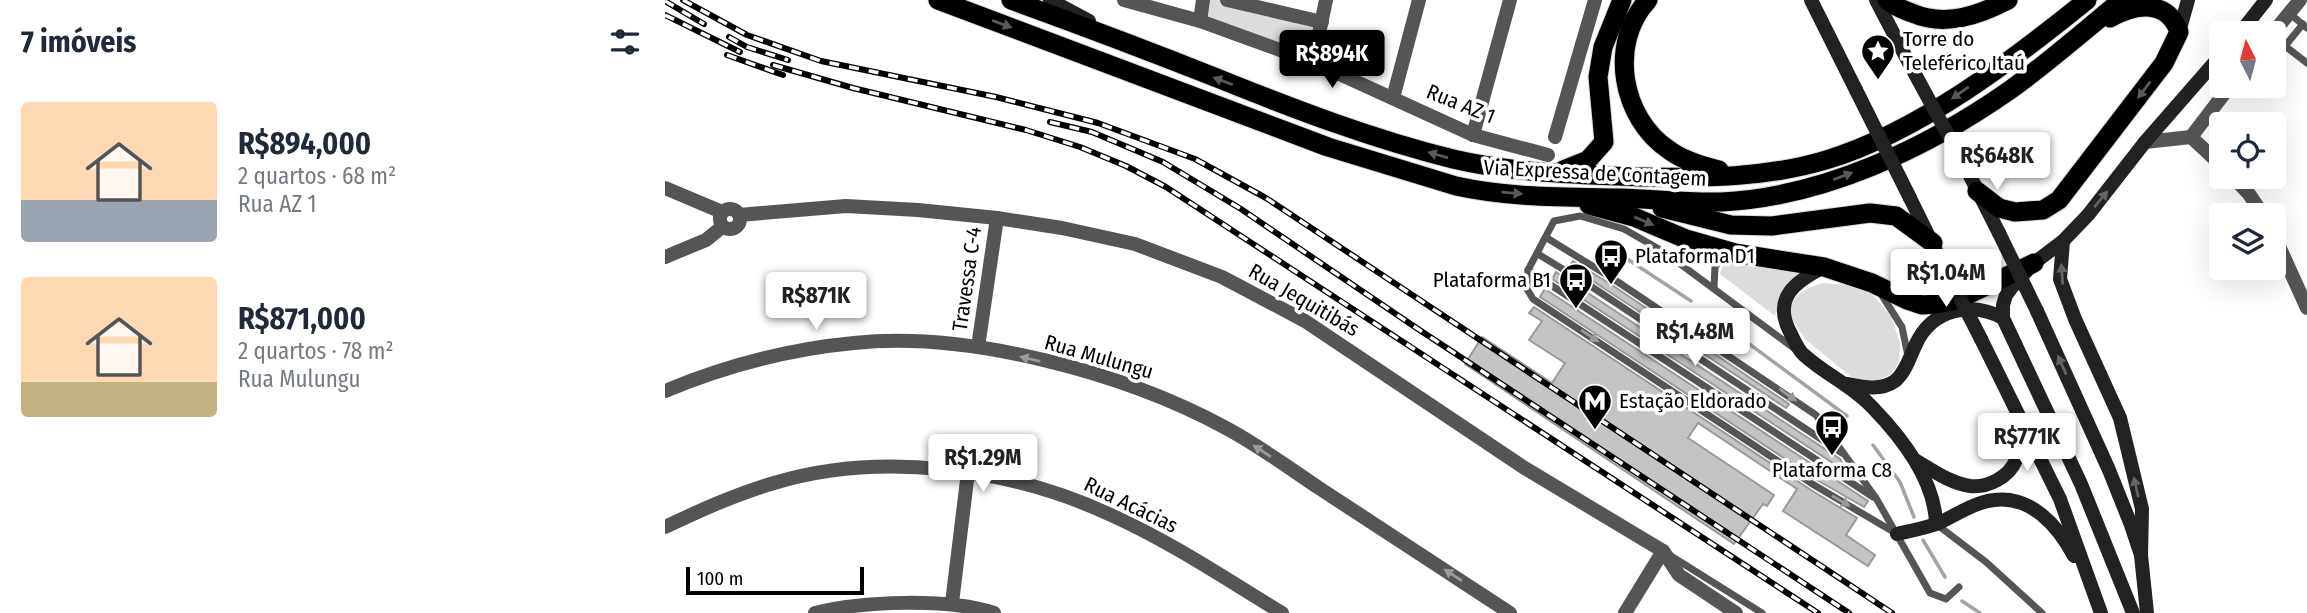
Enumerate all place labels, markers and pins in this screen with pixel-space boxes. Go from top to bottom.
place label: Torre do Teleférico Itaú [1903,26,2025,76]
pin: R$894K [1275,31,1389,90]
place icon: Torre do Teleférico Itaú [1859,32,1897,81]
pin: R$648K [1940,132,2054,192]
bus stop icon: Plataforma D1 [1592,237,1630,286]
place label: Plataforma D1 [1635,243,1755,269]
pin: R$1.04M [1881,250,2011,309]
bus stop icon: Plataforma B1 [1557,261,1595,310]
place label: Plataforma B1 [1433,267,1551,293]
pin: R$871K [759,272,873,332]
pin: R$1.48M [1630,308,1760,368]
metro station icon: Estação Eldorado [1576,382,1614,431]
place label: Estação Eldorado [1619,388,1766,414]
bus stop icon: Plataforma C8 [1813,408,1851,457]
pin: R$771K [1970,414,2084,473]
pin: R$1.29M [918,434,1048,494]
place label: Plataforma C8 [1772,457,1892,483]

